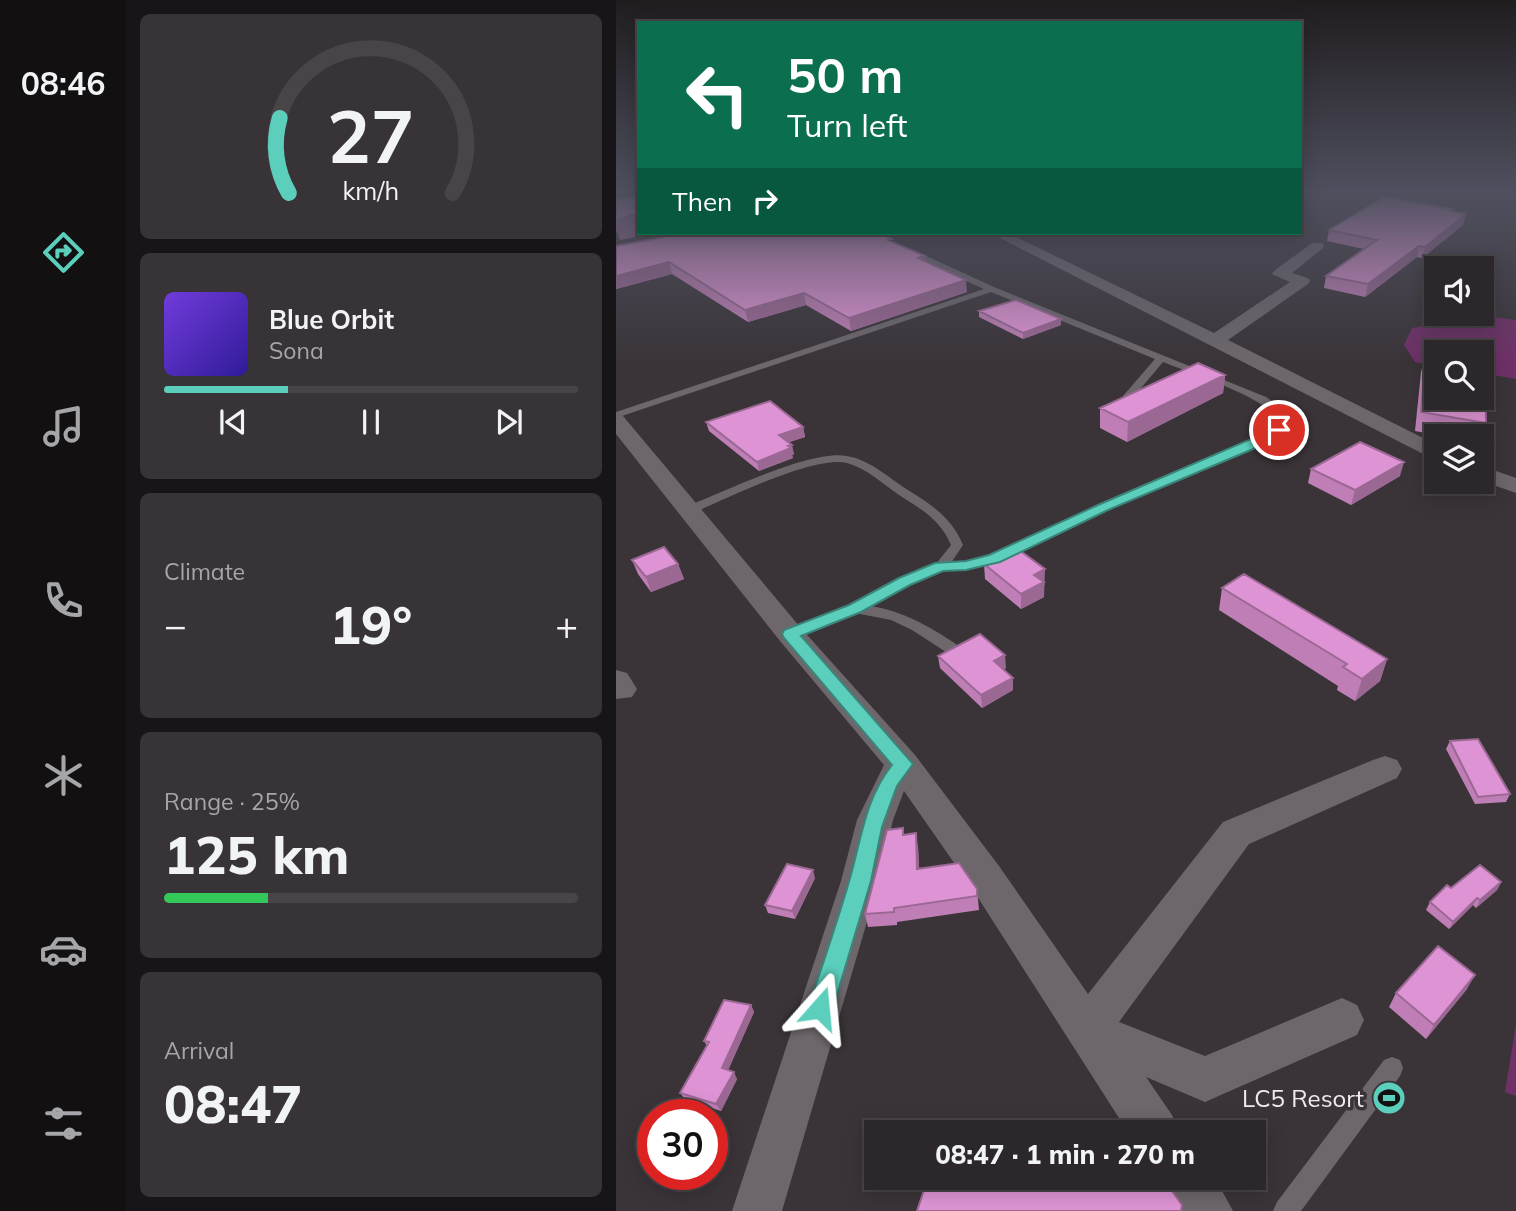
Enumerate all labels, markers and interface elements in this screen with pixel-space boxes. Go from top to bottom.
text: 50 m [787,44,903,105]
icon: left [672,49,763,140]
text: 08:46 [21,63,105,103]
text: 27 [327,90,415,181]
text: Turn left [787,105,907,145]
text: km/h [343,175,399,206]
icon: right [746,182,784,220]
text: Then [672,185,732,218]
icon: directions [39,228,88,277]
map controls [1424,256,1494,494]
button: sound [1424,256,1494,326]
text: Blue Orbit [269,303,394,336]
text: Sona [269,336,324,365]
button: search [1424,340,1494,410]
pin [1249,400,1309,460]
icon: music [39,402,88,451]
icon: previous [214,403,252,441]
icon: pause [352,403,390,441]
icon: next [490,403,528,441]
icon: arrive [1260,411,1298,449]
button: layers [1424,424,1494,494]
text: Climate [164,557,245,586]
icon: phone [39,576,88,625]
text: 19° [330,592,412,657]
text: − [164,601,187,649]
text: + [555,601,578,649]
icon: climate [39,751,88,800]
text: Range · 25% [164,787,300,816]
text: 125 km [164,822,349,887]
icon: car [39,925,88,974]
position arrow [783,971,857,1045]
text: Arrival [164,1036,234,1065]
text: 08:47 [164,1071,302,1136]
sports icon: LC5 Resort [1370,1079,1408,1117]
place label: LC5 Resort [1242,1083,1364,1113]
icon: filters [39,1099,88,1148]
speed limit sign: 30 [637,1099,728,1190]
text: 08:47 · 1 min · 270 m [935,1138,1195,1171]

